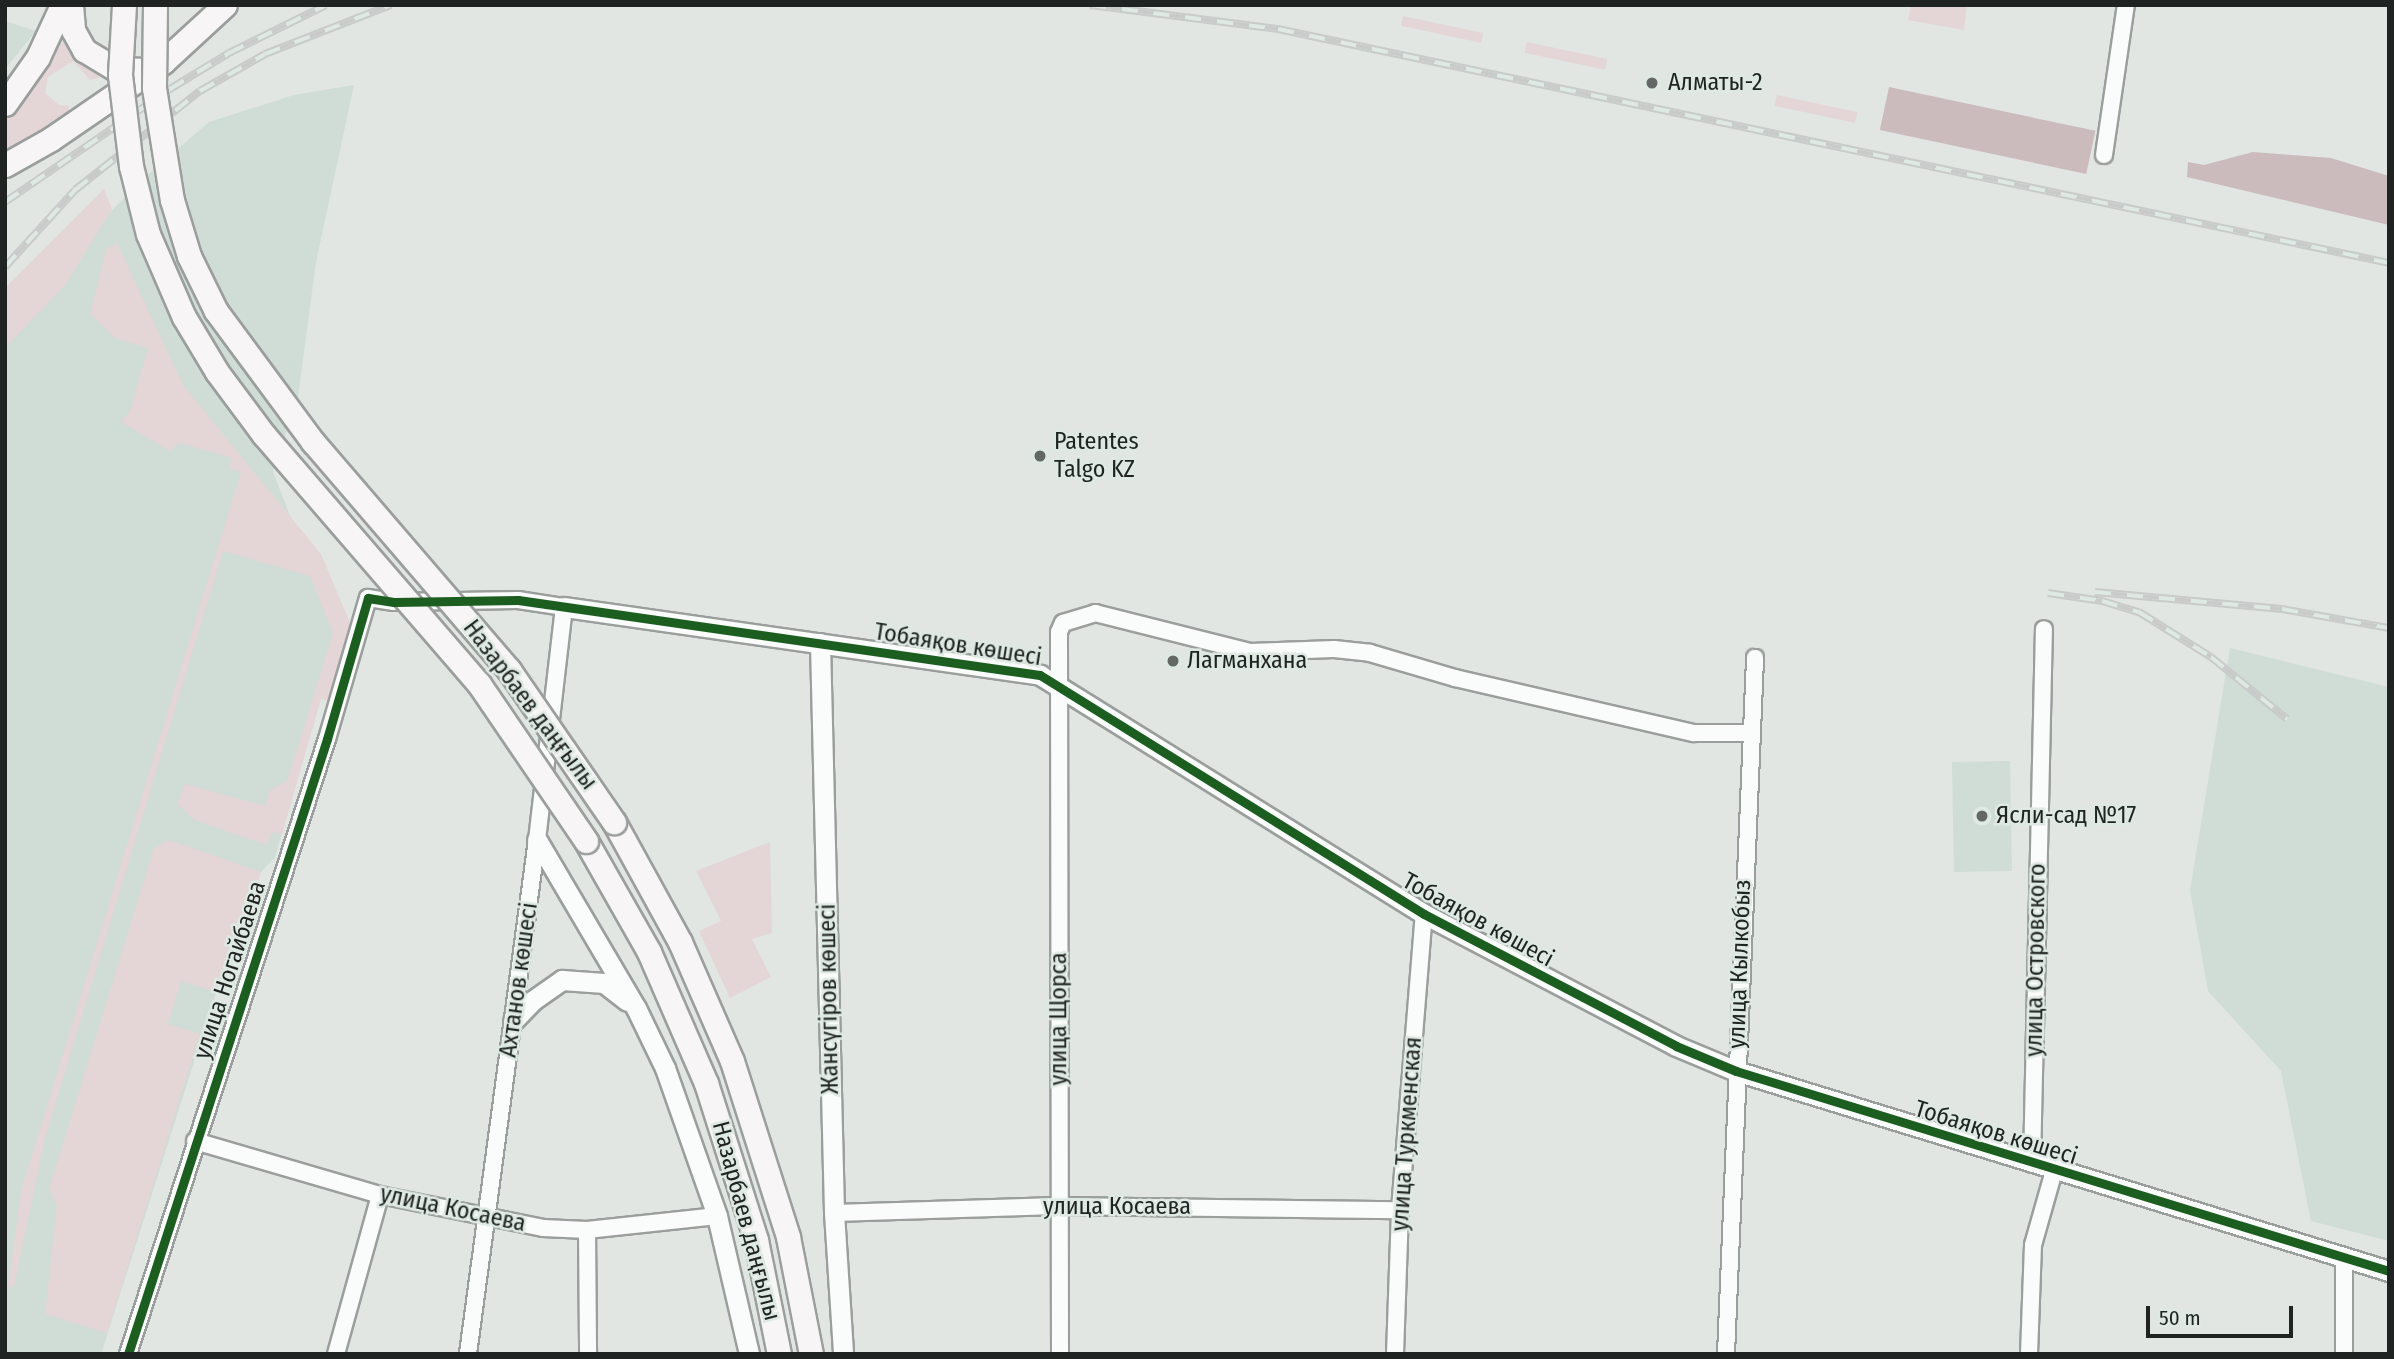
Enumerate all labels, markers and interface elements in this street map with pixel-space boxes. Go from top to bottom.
place label: Алматы-2 [1668,69,1762,97]
marker: Алматы-2 [1642,73,1662,93]
place label: Patentes Talgo KZ [1054,428,1139,484]
marker: Patentes Talgo KZ [1032,448,1048,464]
street label: Назарбаев даңғылы [457,614,603,796]
street label: Тобаяқов көшесі [872,618,1044,672]
place label: Лагманхана [1187,647,1307,675]
marker: Лагманхана [1165,653,1181,669]
place label: Ясли-сад №17 [1996,802,2136,830]
marker: Ясли-сад №17 [1974,808,1990,824]
street label: улица Островского [2020,863,2052,1057]
street label: Тобаяқов көшесі [1397,867,1559,973]
street label: улица Ногайбаева [188,877,272,1063]
street label: улица Кылкобыз [1723,879,1757,1049]
street label: Ахтанов көшесі [494,901,544,1059]
street label: Жансүгіров көшесі [813,903,845,1095]
street label: улица Щорса [1045,953,1073,1085]
street label: улица Туркменская [1386,1036,1428,1232]
street label: Тобаяқов көшесі [1911,1095,2081,1171]
street label: Назарбаев даңғылы [706,1118,786,1324]
street label: улица Косаева [378,1180,528,1238]
street label: улица Косаева [1043,1193,1191,1221]
scale bar [2149,1292,2296,1336]
text: 50 m [2159,1305,2201,1331]

